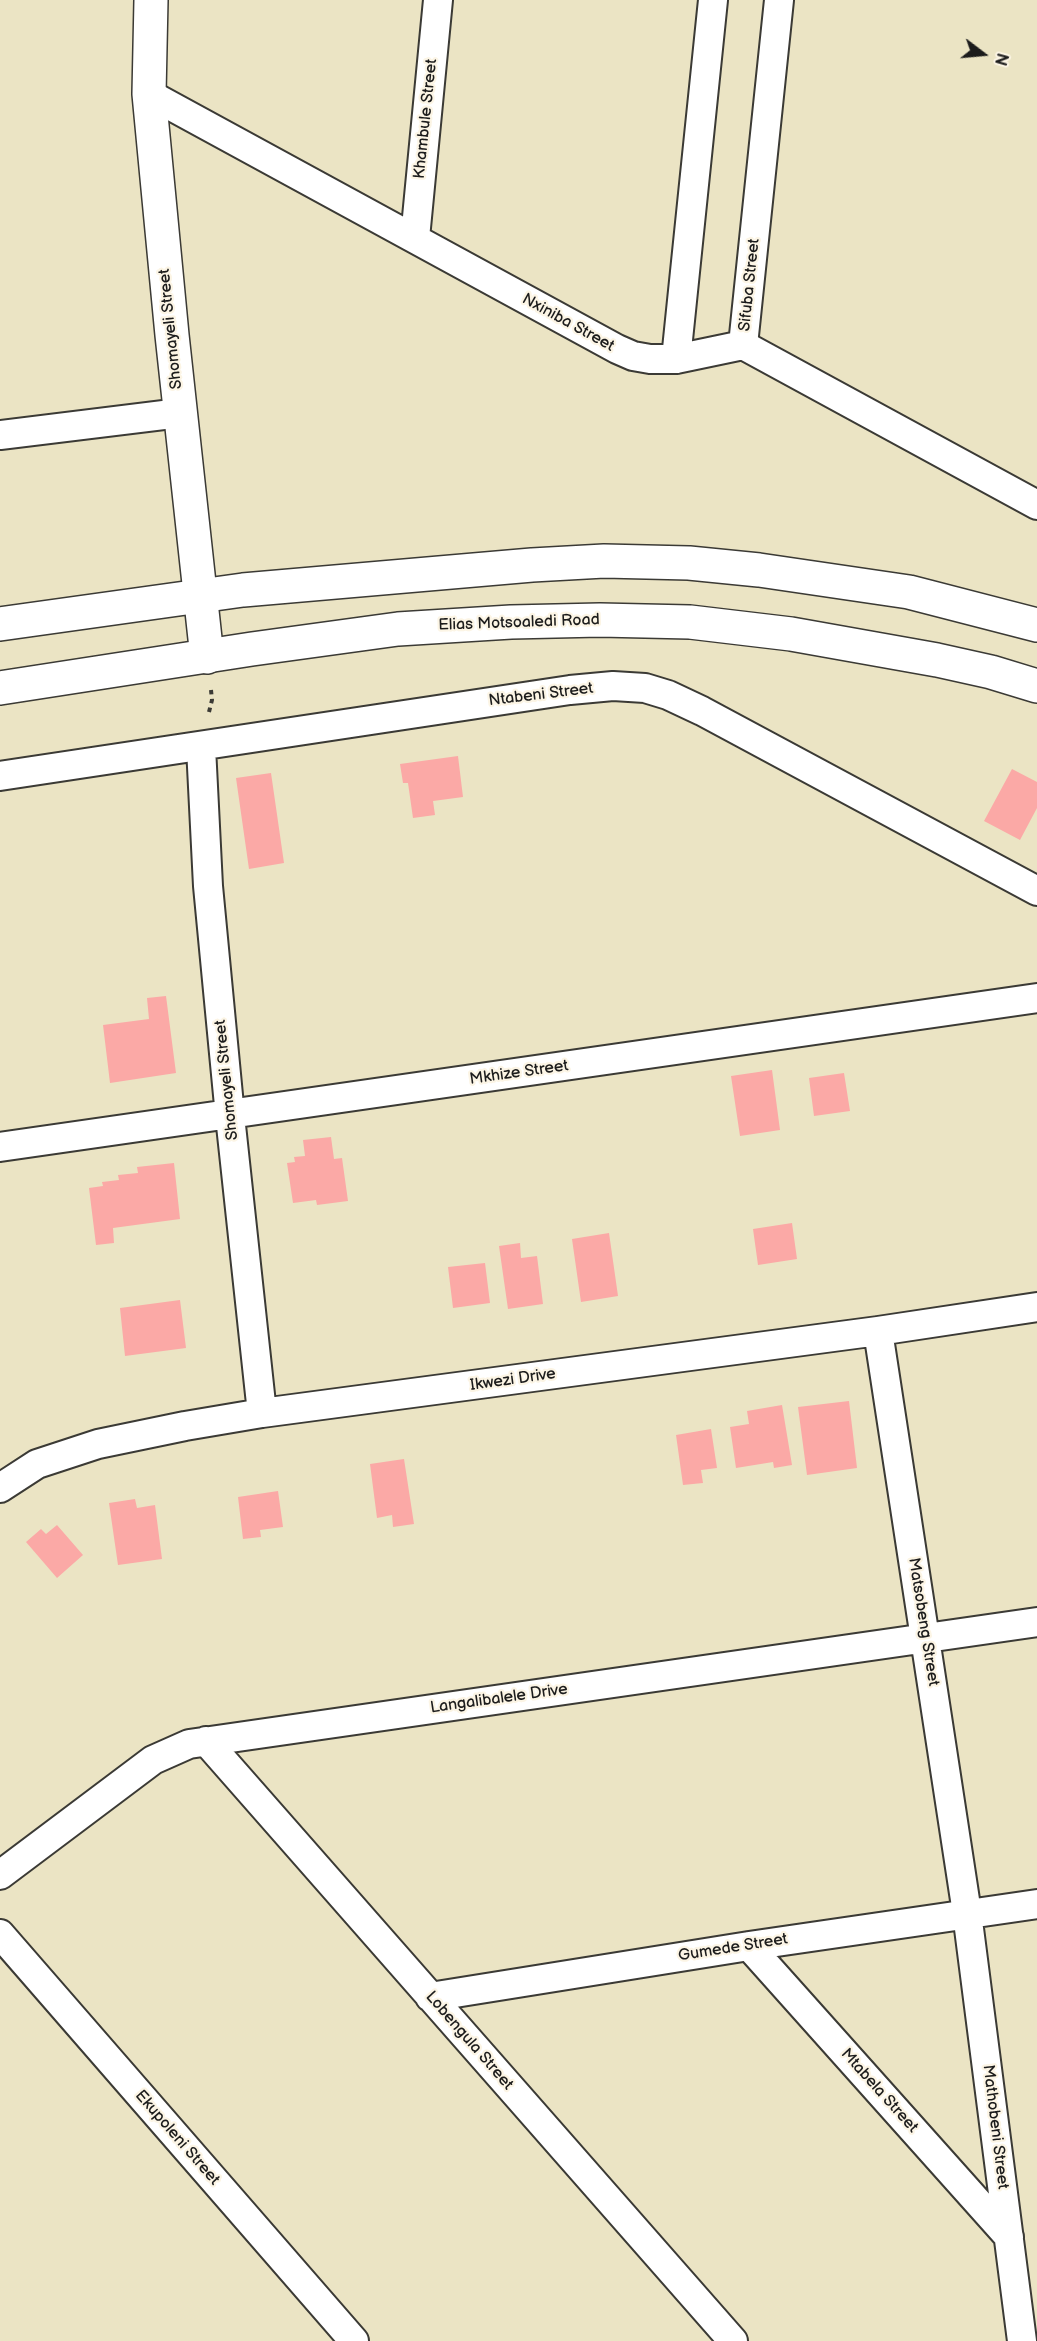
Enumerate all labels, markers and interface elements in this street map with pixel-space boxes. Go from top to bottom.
north arrow [953,24,1013,84]
text: N [990,51,1012,68]
street label: Khambule Street [410,58,442,180]
street label: Sifuba Street [736,238,764,332]
street label: Shomayeli Street [155,268,187,390]
street label: Nxiniba Street [519,290,617,356]
street label: Elias Motsoaledi Road [438,611,600,635]
street label: Ntabeni Street [488,679,594,711]
street label: Shomayeli Street [211,1019,243,1141]
street label: Mkhize Street [468,1057,570,1089]
street label: Ikwezi Drive [469,1364,557,1396]
street label: Matsobeng Street [903,1556,943,1688]
street label: Langalibalele Drive [429,1680,569,1718]
street label: Gumede Street [677,1930,789,1966]
street label: Lobengula Street [421,1988,517,2094]
street label: Mtabela Street [836,2045,922,2137]
street label: Mathobeni Street [978,2064,1012,2190]
street label: Ekupoleni Street [131,2087,223,2189]

